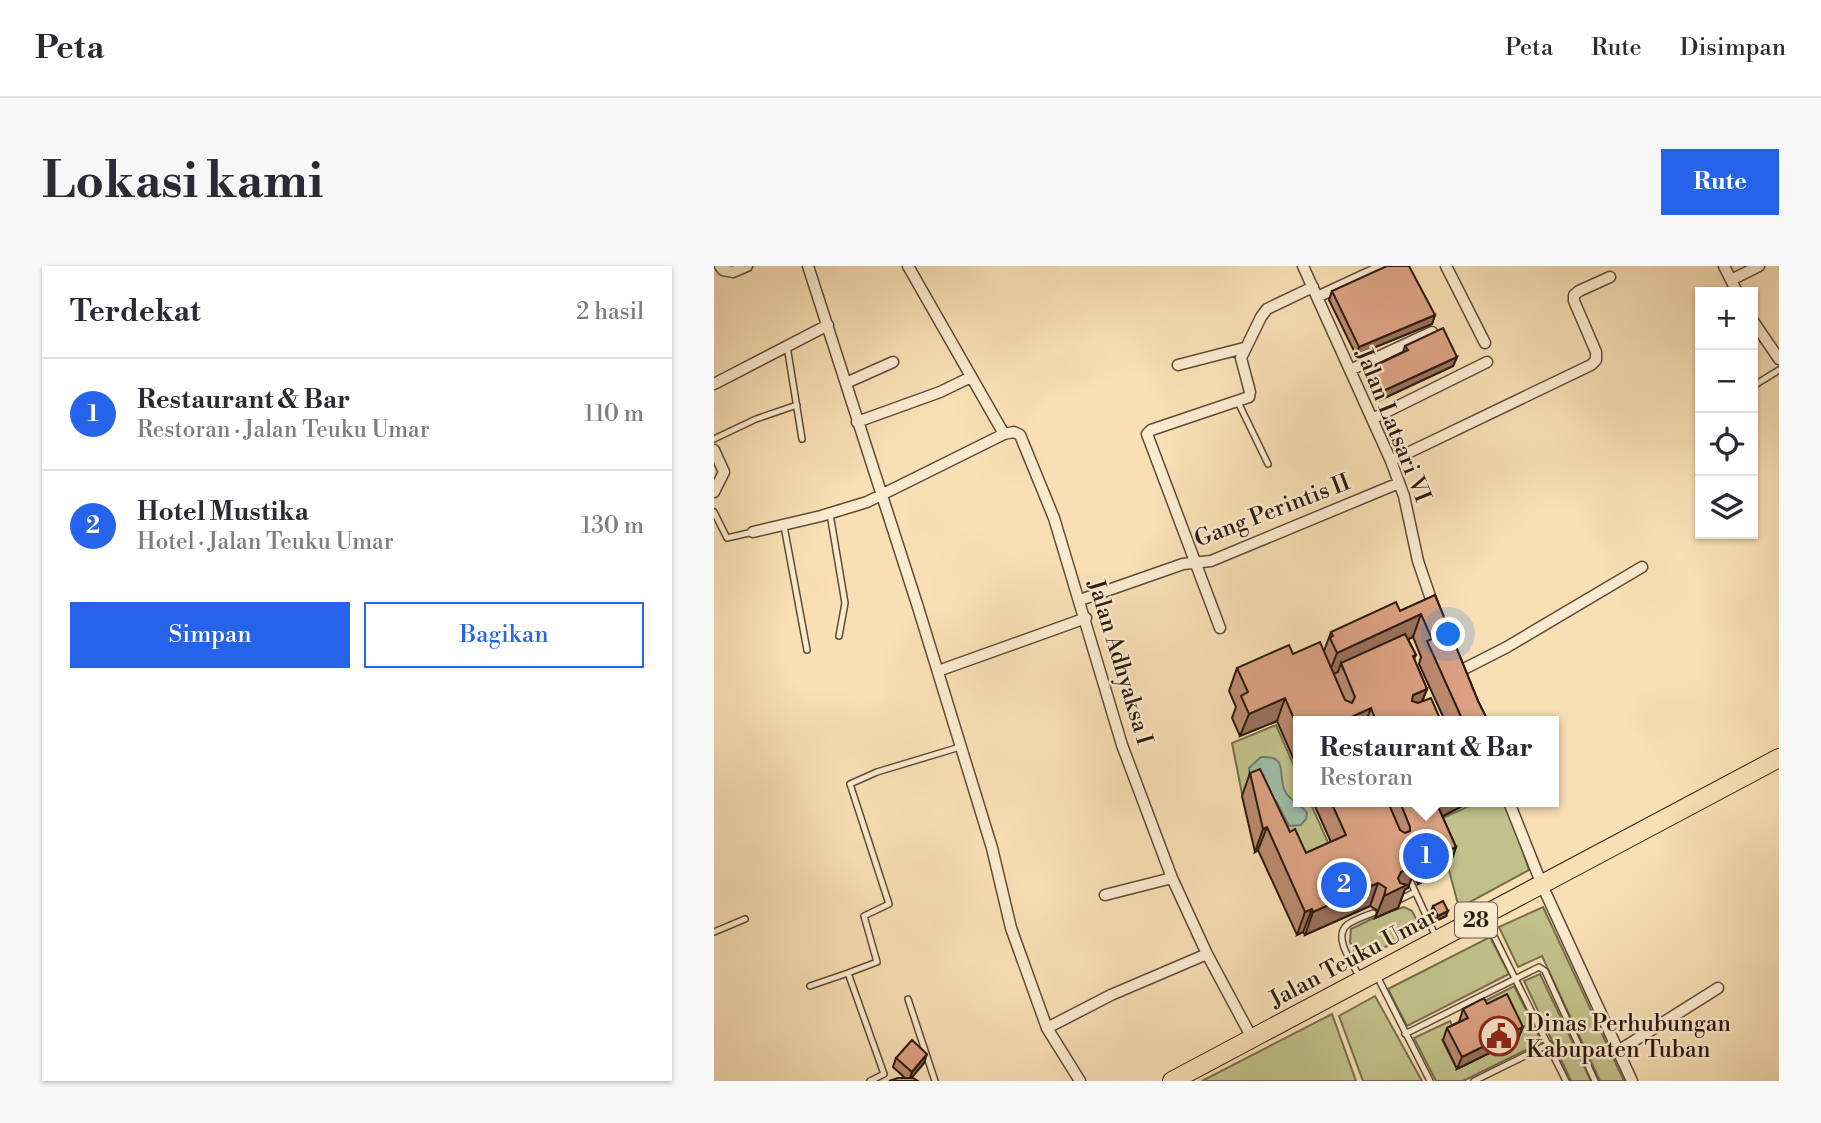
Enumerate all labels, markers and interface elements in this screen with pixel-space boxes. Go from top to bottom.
text: Peta [35,28,104,69]
text: Peta [1505,33,1553,63]
text: Rute [1591,33,1642,63]
text: Disimpan [1680,33,1786,63]
button: Rute [1661,149,1779,215]
text: Lokasi kami [42,152,324,213]
map controls [1695,287,1758,539]
button: + [1695,287,1758,350]
text: Terdekat [70,293,201,331]
text: 2 hasil [576,298,644,326]
street label: Jalan Latsari VI [1349,344,1437,506]
button: − [1695,350,1758,413]
text: Restaurant & Bar [137,384,350,416]
text: 1 [87,400,99,428]
text: 110 m [584,400,644,428]
button: locate [1695,413,1758,476]
text: Restoran · Jalan Teuku Umar [137,416,430,444]
street label: Gang Perintis II [1191,468,1354,553]
button: layers [1695,476,1758,539]
text: Hotel Mustika [137,496,309,528]
text: 2 [86,512,100,540]
text: 130 m [581,512,644,540]
text: Hotel · Jalan Teuku Umar [137,528,394,556]
street label: Jalan Adhyaksa I [1081,575,1159,748]
button: Simpan [70,602,350,668]
button: Bagikan [364,602,644,668]
your location [1431,617,1465,651]
popup [1293,716,1559,807]
text: Restaurant & Bar [1319,732,1533,764]
text: Restoran [1319,764,1413,792]
pin: 1 [1403,830,1449,882]
pin: 2 [1321,859,1367,911]
street label: Jalan Teuku Umar [1264,902,1442,1014]
road number: 28 [1455,902,1497,938]
place label: Dinas Perhubungan Kabupaten Tuban [1526,1010,1731,1064]
public building icon: Dinas Perhubungan Kabupaten Tuban [1478,1015,1520,1057]

